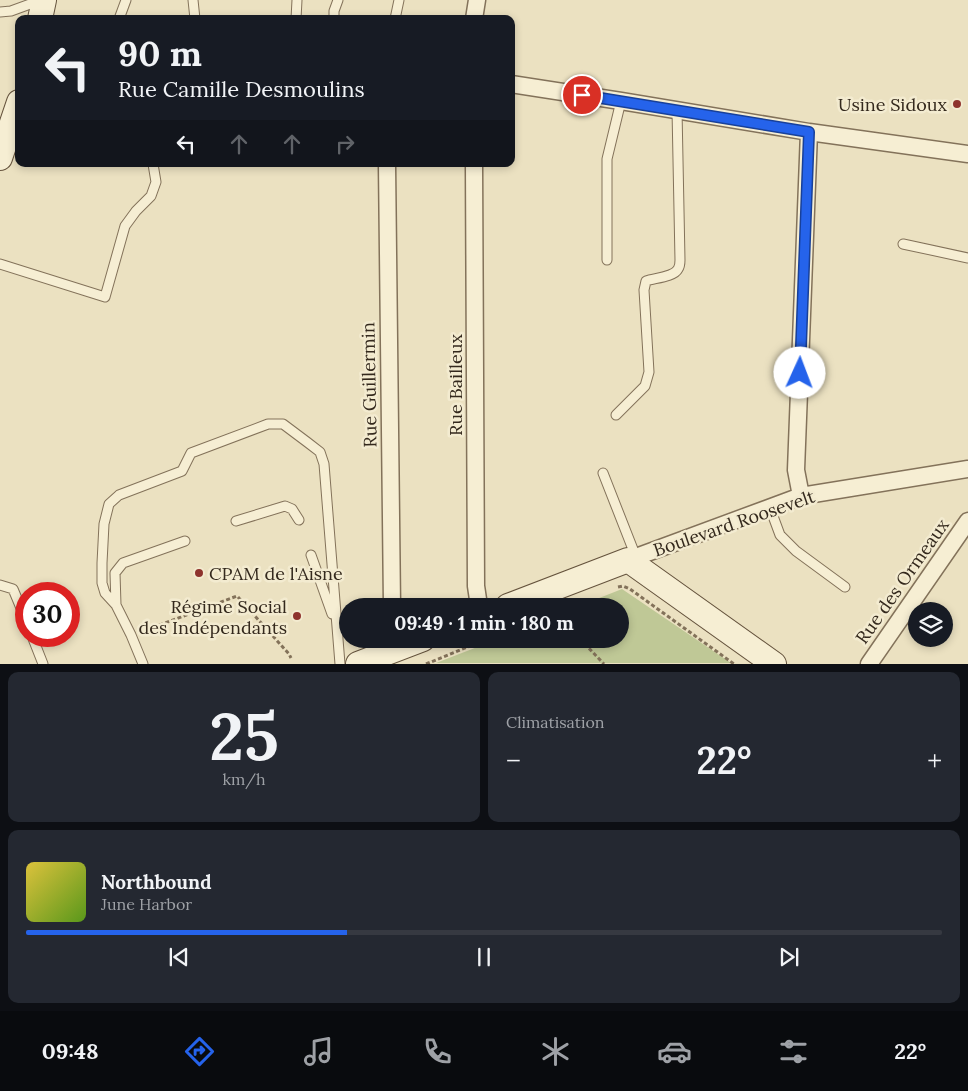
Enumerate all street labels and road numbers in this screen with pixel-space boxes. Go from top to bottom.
street label: Rue Guillermin [356,322,382,448]
street label: Rue Bailleux [444,334,467,436]
street label: Boulevard Roosevelt [650,485,818,561]
street label: Rue des Ormeaux [850,514,954,648]

